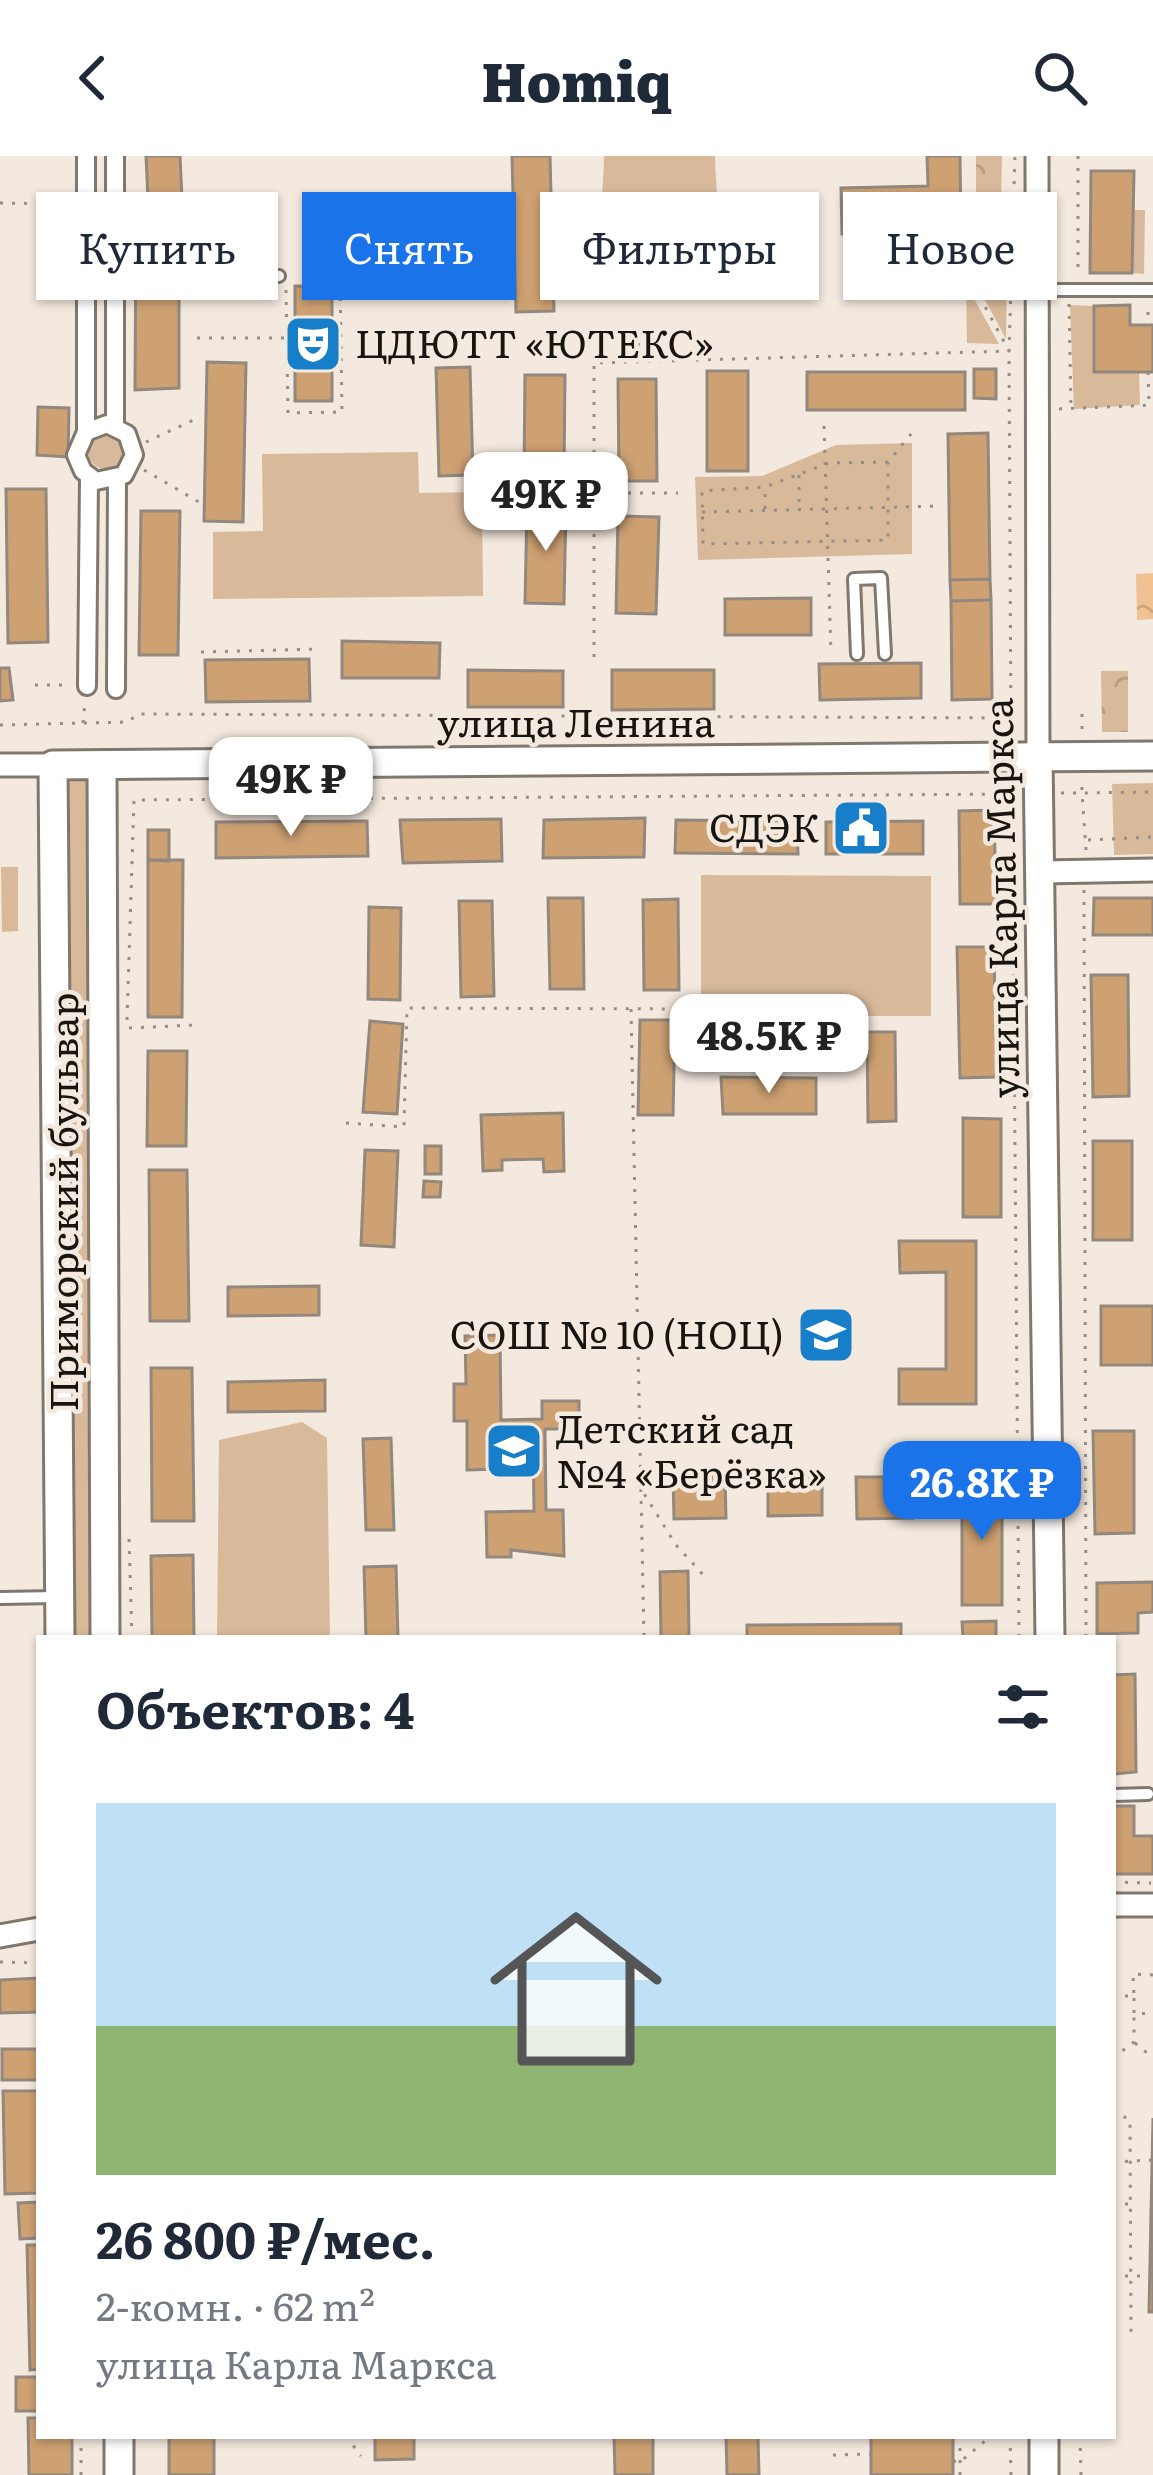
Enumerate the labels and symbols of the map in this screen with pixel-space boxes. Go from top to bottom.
place label: ЦДЮТТ «ЮТЕКС» [355,312,714,370]
theatre icon: ЦДЮТТ «ЮТЕКС» [282,313,344,375]
pin: 49K ₽ [462,452,630,554]
street label: улица Ленина [437,691,715,749]
street label: улица Карла Маркса [967,697,1031,1099]
pin: 49K ₽ [207,737,375,839]
place label: СДЭК [709,796,819,854]
public building icon: СДЭК [830,797,892,859]
street label: Приморский бульвар [32,992,90,1412]
pin: 48.5K ₽ [658,994,880,1096]
place label: СОШ № 10 (НОЦ) [450,1303,784,1361]
school or university icon: СОШ № 10 (НОЦ) [795,1304,857,1366]
place label: Детский сад №4 «Берёзка» [556,1397,827,1500]
school or university icon: Детский сад №4 «Берёзка» [483,1420,545,1482]
pin: 26.8K ₽ [871,1441,1093,1543]

